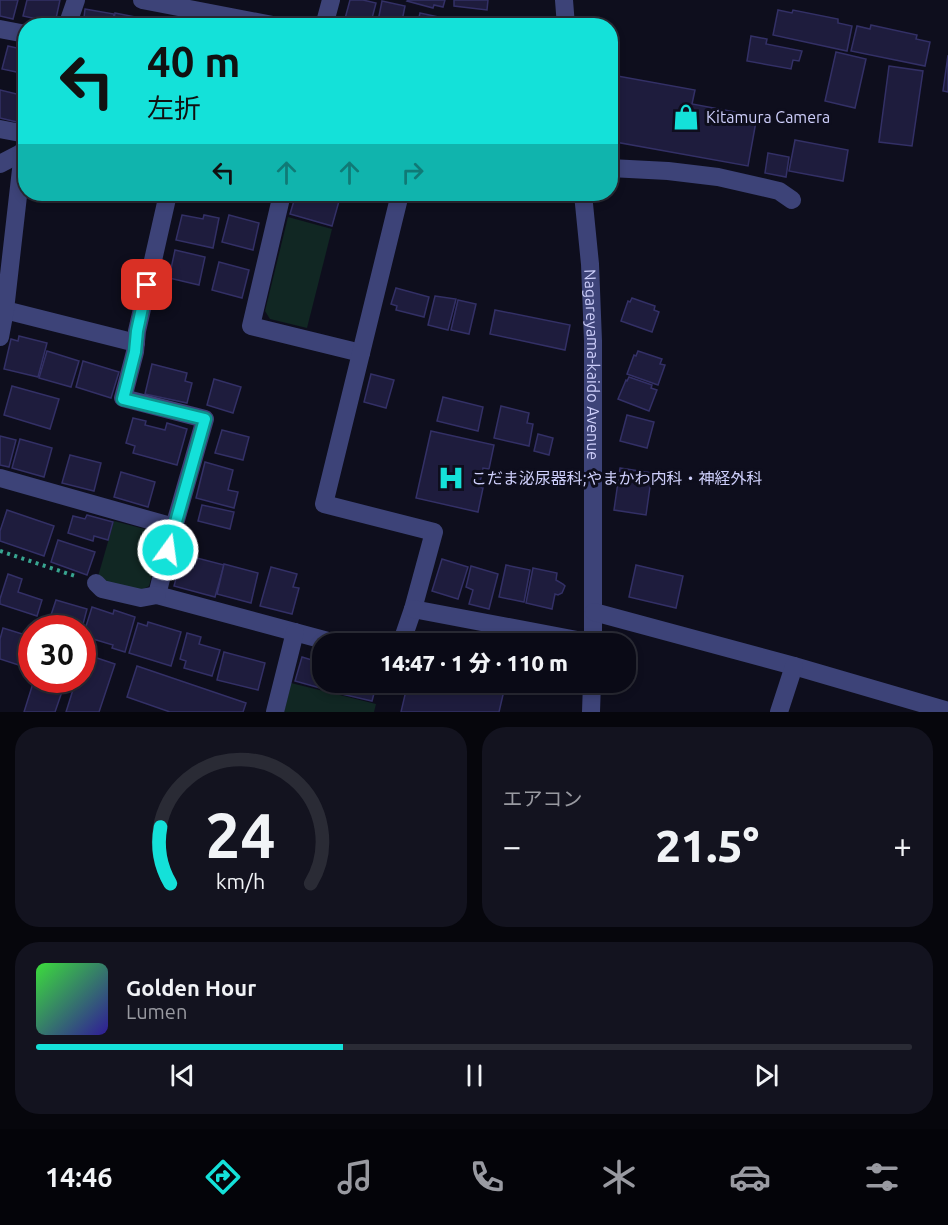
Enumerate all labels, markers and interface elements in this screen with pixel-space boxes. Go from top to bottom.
text: 40 m [147,38,241,85]
icon: left [48,42,126,120]
text: 左折 [147,93,201,123]
shop icon: Kitamura Camera [671,102,701,132]
place label: Kitamura Camera [706,108,830,126]
icon: left [207,156,240,189]
icon: ahead [270,156,303,189]
icon: ahead [333,156,366,189]
icon: right [396,156,429,189]
pin [121,259,172,310]
icon: arrive [130,268,163,301]
street label: Nagareyama-kaido Avenue [581,269,602,460]
hospital icon: こだま泌尿器科;やまかわ内科・神経外科 [436,463,466,493]
place label: こだま泌尿器科;やまかわ内科・神経外科 [471,469,763,487]
position arrow [136,518,200,582]
speed limit sign: 30 [18,615,96,693]
text: 14:47 · 1 分 · 110 m [380,650,568,675]
text: エアコン [503,787,583,810]
text: 24 [206,800,276,870]
text: 21.5° [655,820,759,871]
text: − [503,827,521,864]
text: + [893,827,912,864]
text: km/h [216,869,265,893]
text: Golden Hour [126,975,256,1000]
text: Lumen [126,1000,187,1023]
icon: previous [166,1059,199,1092]
icon: pause [458,1059,491,1092]
icon: next [750,1059,783,1092]
icon: directions [202,1156,244,1198]
icon: music [334,1156,376,1198]
icon: phone [466,1156,508,1198]
icon: climate [598,1156,640,1198]
icon: car [729,1156,771,1198]
icon: filters [861,1156,903,1198]
text: 14:46 [45,1162,112,1192]

